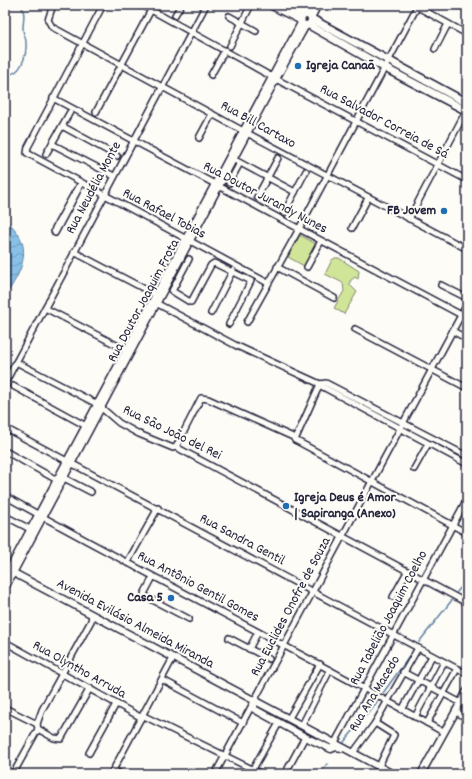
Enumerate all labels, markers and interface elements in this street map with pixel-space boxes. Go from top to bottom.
place label: Igreja Canaã [306,56,376,76]
marker: Igreja Canaã [293,61,303,71]
street label: Rua Salvador Correia de Sá [316,80,452,164]
street label: Rua Bill Cartaxo [217,96,299,154]
street label: Rua Neudélia Monte [61,138,127,238]
street label: Rua Doutor Jurandy Nunes [199,157,331,239]
street label: Rua Rafael Tobias [119,184,209,244]
place label: FB Jovem [387,201,436,221]
marker: FB Jovem [439,206,449,216]
street label: Rua Doutor Joaquim Frota [103,236,185,366]
street label: Rua São João del Rei [119,400,225,466]
place label: Igreja Deus é Amor | Sapiranga (Anexo) [294,488,397,524]
marker: Igreja Deus é Amor | Sapiranga (Anexo) [281,501,291,511]
street label: Rua Sandra Gentil [196,509,289,571]
street label: Rua Euclides Onofre de Souza [246,534,336,680]
street label: Rua Antônio Gentil Gomes [133,546,263,628]
street label: Rua Tabelião Joaquim Coelho [345,547,433,689]
street label: Avenida Evilásio Almeida Miranda [53,574,218,674]
place label: Casa 5 [127,588,164,608]
marker: Casa 5 [166,593,176,603]
street label: Rua Olyntho Arruda [29,636,130,704]
street label: Rua Ana Macedo [344,652,406,736]

